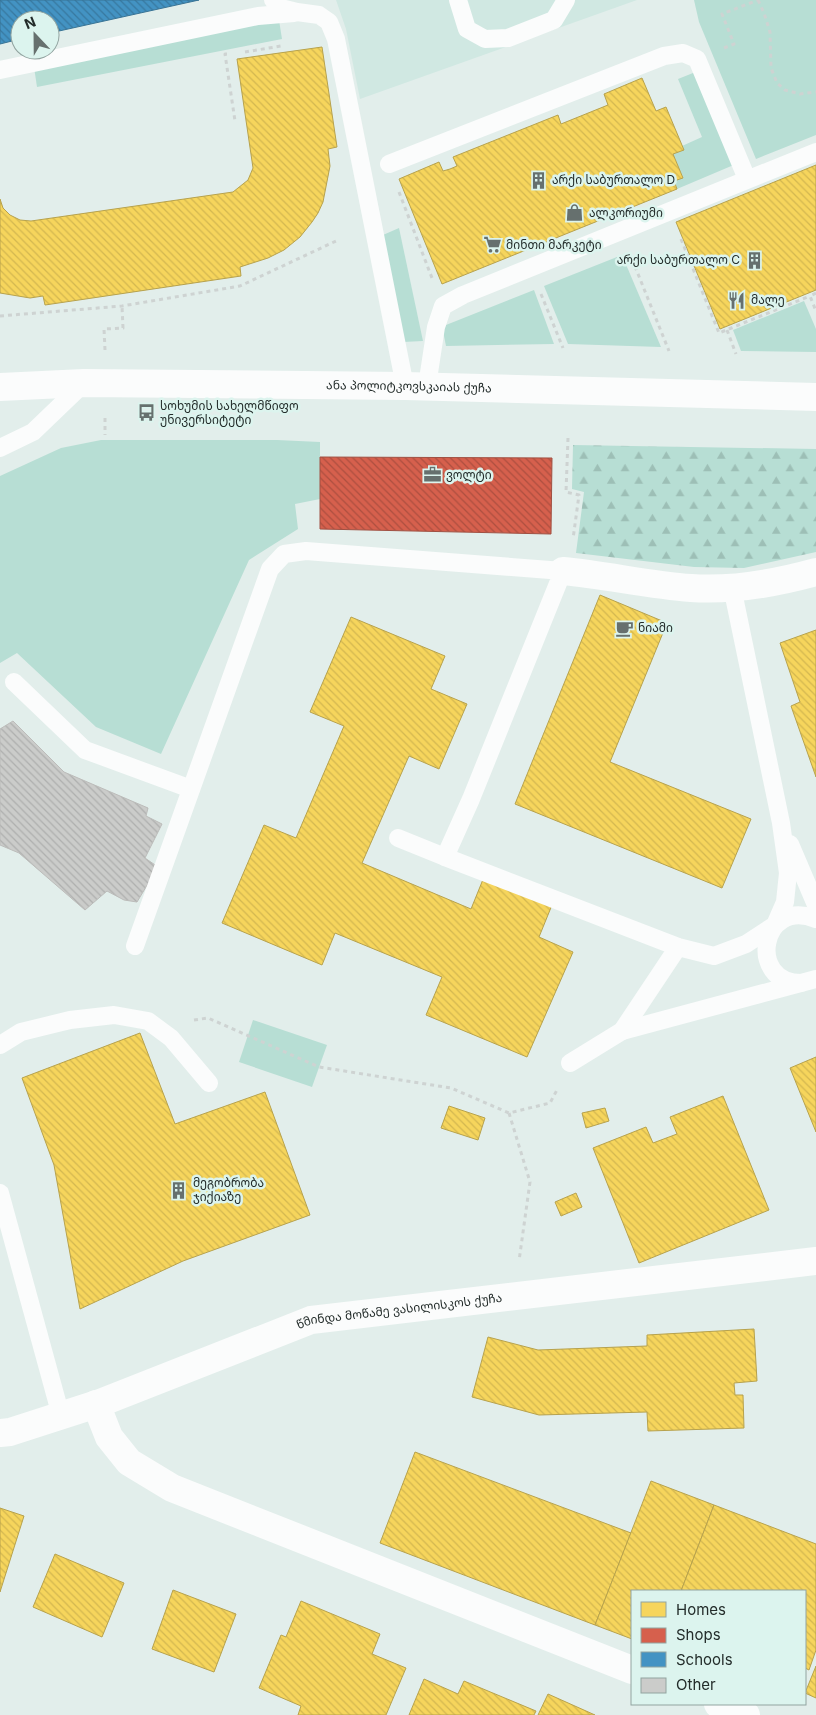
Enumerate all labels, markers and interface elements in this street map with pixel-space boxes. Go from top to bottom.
north arrow [10,10,60,60]
text: N [22,13,38,32]
building icon: არქი საბურთალო D [528,170,548,190]
place label: არქი საბურთალო D [552,172,675,188]
shop icon: ალკორიუმი [565,203,585,223]
place label: ალკორიუმი [589,205,663,221]
supermarket icon: მინთი მარკეტი [482,235,502,255]
place label: მინთი მარკეტი [506,237,602,252]
building icon: არქი საბურთალო C [744,250,764,270]
place label: არქი საბურთალო C [617,252,740,268]
restaurant icon: მალე [727,290,747,310]
place label: მალე [751,292,785,308]
street label: ანა პოლიტკოვსკაიას ქუჩა [326,377,492,395]
place label: სოხუმის სახელმწიფო უნივერსიტეტი [160,398,299,427]
bus stop icon: სოხუმის სახელმწიფო უნივერსიტეტი [136,403,156,423]
office icon: ვოლტი [422,465,442,485]
place label: ვოლტი [446,467,492,483]
cafe icon: ნიამი [614,618,634,638]
place label: ნიამი [638,620,673,635]
place label: მეგობრობა ჯიქიაზე [193,1175,264,1204]
building icon: მეგობრობა ჯიქიაზე [169,1180,189,1200]
street label: წმინდა მოწამე ვასილისკოს ქუჩა [294,1290,503,1332]
legend [631,1590,806,1705]
text: Homes [676,1600,726,1619]
text: Shops [676,1625,721,1644]
text: Schools [676,1650,733,1669]
text: Other [676,1675,716,1694]

